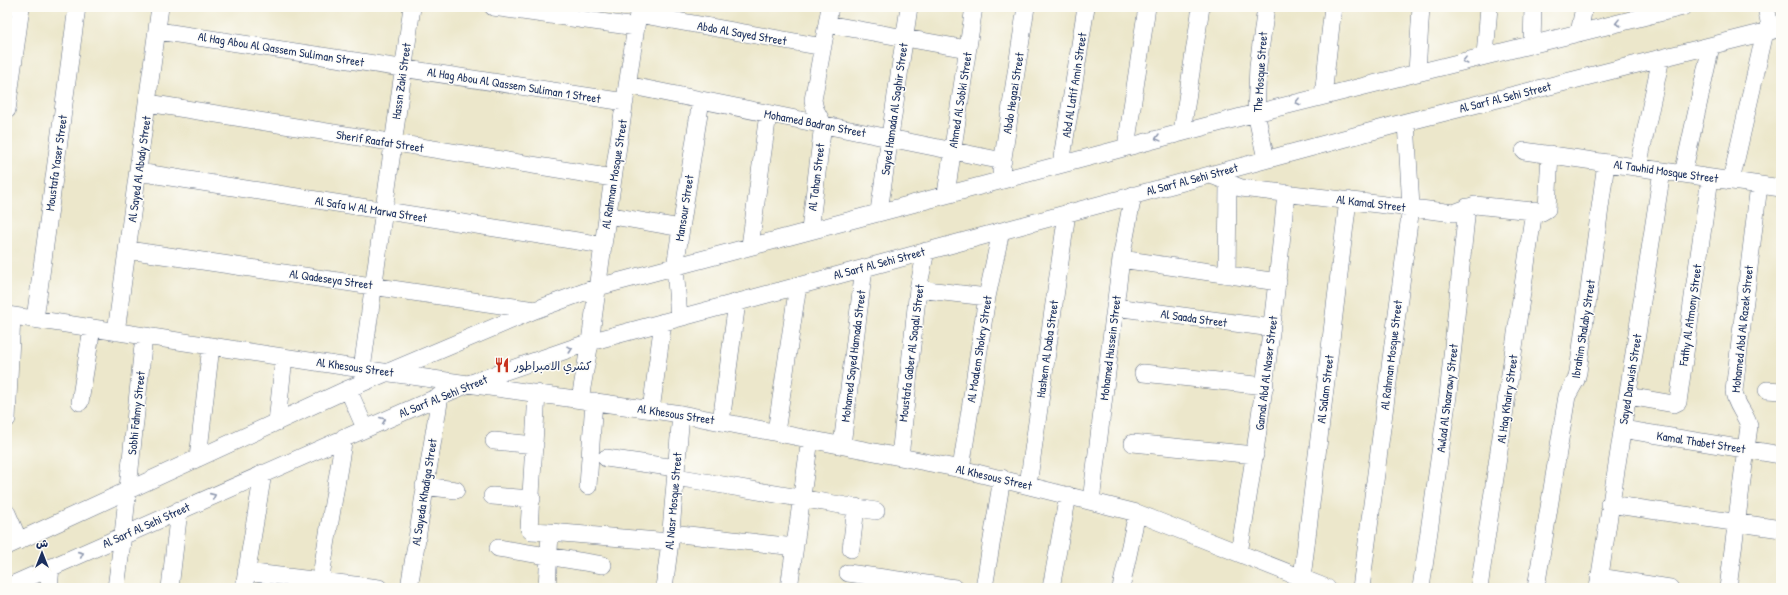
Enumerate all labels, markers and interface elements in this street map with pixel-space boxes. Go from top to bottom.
street label: Abdo Al Sayed Street [696,17,789,49]
one-way arrow [1615,18,1622,27]
street label: Al Hag Abou Al Qassem Suliman Street [197,27,366,71]
street label: The Mosque Street [1249,30,1271,113]
street label: Abd Al Latif Amin Street [1057,31,1091,139]
street label: Hassn Zaki Street [387,41,415,120]
street label: Sayed Hamada Al Saghir Street [876,41,912,176]
street label: Ahmed Al Sobki Street [944,50,976,149]
street label: Abdo Hegazi Street [998,50,1028,135]
one-way arrow [1462,56,1468,64]
street label: Al Hag Abou Al Qassem Suliman 1 Street [426,63,603,107]
street label: Al Sarf Al Sehi Street [1457,77,1554,117]
one-way arrow [1295,97,1302,106]
street label: Mohamed Badran Street [763,105,868,141]
street label: Moustafa Yaser Street [41,113,71,212]
street label: Al Sayed Al Abady Street [123,114,155,223]
street label: Al Rahman Mosque Street [597,117,631,230]
street label: Sherif Raafat Street [335,126,426,156]
one-way arrow [1155,134,1162,142]
street label: Al Tahan Street [803,141,829,212]
street label: Al Tawhid Mosque Street [1613,155,1720,187]
street label: Al Sarf Al Sehi Street [1144,158,1241,199]
street label: Mansour Street [670,173,698,242]
street label: Al Kamal Street [1335,190,1407,216]
street label: Al Safa W Al Marwa Street [314,192,429,226]
street label: Al Sarf Al Sehi Street [831,242,928,283]
street label: Fathy Al Atmony Street [1674,262,1706,368]
street label: Mohamed Abd Al Razek Street [1727,264,1757,393]
street label: Al Qadeseya Street [288,265,374,293]
street label: Ibrahim Shalaby Street [1567,278,1599,380]
street label: Moustafa Gaber Al Saqali Street [894,282,928,423]
street label: Mohamed Sayed Hamada Street [836,288,870,423]
street label: Al Moalem Shokry Street [962,293,996,404]
street label: Mohamed Hussein Street [1095,294,1125,401]
street label: Hashem Al Daba Street [1032,298,1062,399]
street label: Al Rahman Mosque Street [1376,298,1406,411]
street label: Al Saada Street [1160,305,1229,331]
street label: Gamal Abd Al Naser Street [1251,314,1282,431]
street label: Sayed Darwish Street [1614,332,1646,425]
street label: Awlad Al Shaarawy Street [1432,342,1462,453]
one-way arrow [566,345,573,354]
street label: Al Khesous Street [315,353,395,381]
street label: Al Salam Street [1312,353,1338,424]
street label: Al Hag Khairy Street [1492,353,1522,444]
restaurant icon: كشري الامبراطور [493,356,511,374]
place label: كشري الامبراطور [513,357,592,375]
street label: Sobhi Fahmy Street [123,369,149,456]
street label: Al Sarf Al Sehi Street [396,370,491,422]
street label: Al Khesous Street [636,400,716,429]
one-way arrow [379,417,386,425]
street label: Kamal Thabet Street [1655,427,1747,458]
street label: Al Sayeda Khadiga Street [407,436,441,547]
street label: Al Nasr Mosque Street [660,451,686,550]
street label: Al Khesous Street [954,460,1034,494]
one-way arrow [209,492,216,500]
street label: Al Sarf Al Sehi Street [99,498,193,552]
north arrow [22,533,62,573]
text: ش [36,536,48,550]
one-way arrow [77,551,84,559]

